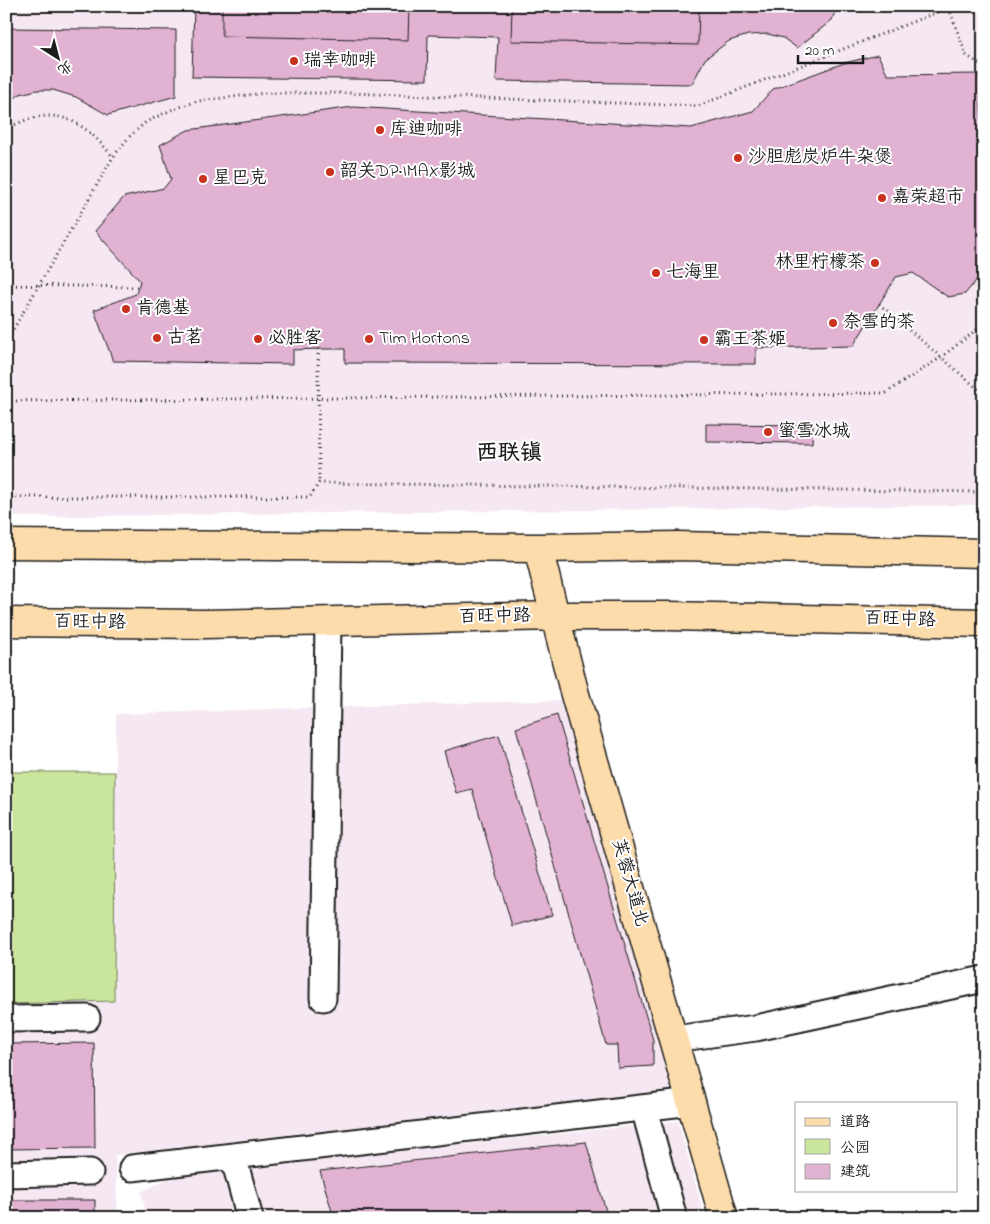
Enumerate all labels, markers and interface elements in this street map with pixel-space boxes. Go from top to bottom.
north arrow [32,32,82,82]
scale bar [798,32,862,64]
text: 20 m [805,40,835,62]
place label: 瑞幸咖啡 [304,48,376,74]
text: 北 [53,55,77,80]
marker: 瑞幸咖啡 [288,55,300,67]
place label: 库迪咖啡 [390,117,462,143]
marker: 库迪咖啡 [374,124,386,136]
place label: 沙胆彪炭炉牛杂煲 [748,145,892,171]
marker: 沙胆彪炭炉牛杂煲 [732,152,744,164]
place label: 韶关DP·IMAX影城 [340,159,475,185]
place label: 星巴克 [213,166,267,192]
marker: 韶关DP·IMAX影城 [324,166,336,178]
marker: 星巴克 [197,173,209,185]
place label: 嘉荣超市 [892,185,964,211]
marker: 嘉荣超市 [876,192,888,204]
place label: 林里柠檬茶 [775,250,865,276]
marker: 林里柠檬茶 [869,257,881,269]
place label: 七海里 [666,260,720,286]
marker: 七海里 [650,267,662,279]
place label: 肯德基 [136,296,190,322]
marker: 肯德基 [120,303,132,315]
place label: 奈雪的茶 [843,310,915,336]
marker: 奈雪的茶 [827,317,839,329]
place label: 古茗 [167,325,203,351]
place label: 必胜客 [268,326,322,352]
place label: Tim Hortons [379,326,470,352]
place label: 霸王茶姬 [714,327,786,353]
marker: 古茗 [151,332,163,344]
marker: 必胜客 [252,333,264,345]
marker: Tim Hortons [363,333,375,345]
marker: 霸王茶姬 [698,334,710,346]
place label: 蜜雪冰城 [778,419,850,445]
marker: 蜜雪冰城 [762,426,774,438]
district label: 西联镇 [476,438,542,470]
street label: 百旺中路 [459,603,531,631]
street label: 百旺中路 [864,606,936,634]
street label: 百旺中路 [54,609,126,637]
street label: 芙蓉大道北 [604,836,654,930]
legend [795,1102,958,1192]
text: 道路 [840,1111,870,1133]
text: 公园 [840,1137,870,1159]
text: 建筑 [840,1161,870,1183]

